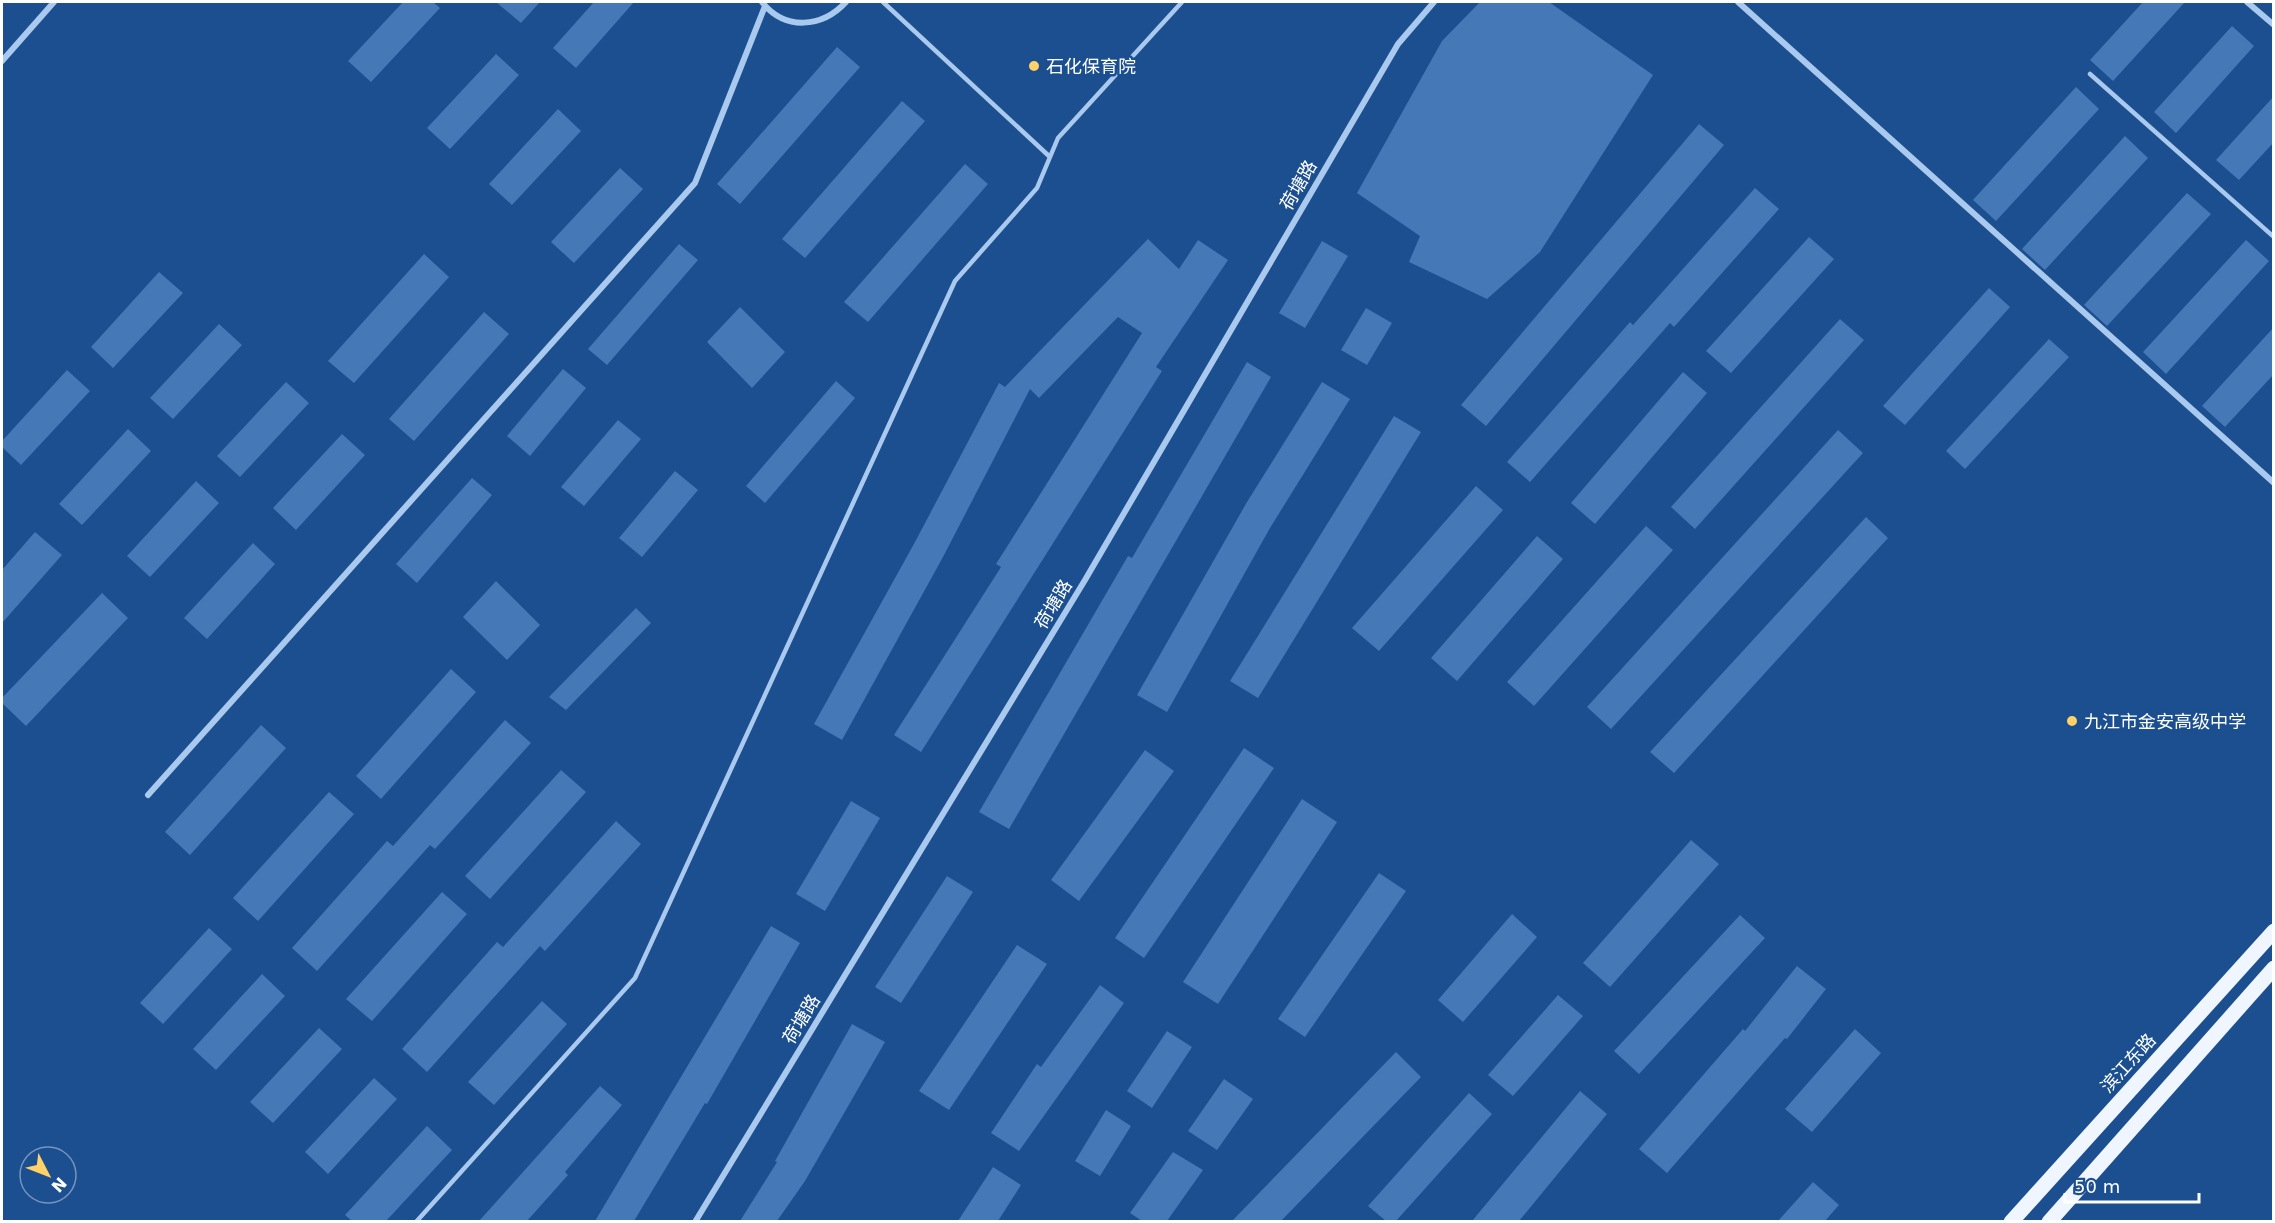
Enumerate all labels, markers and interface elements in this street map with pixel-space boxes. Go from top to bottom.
place label: 石化保育院 [1046,56,1136,77]
marker: 石化保育院 [1027,59,1041,73]
street label: 荷塘路 [1275,156,1321,214]
street label: 荷塘路 [1030,575,1076,633]
place label: 九江市金安高级中学 [2084,711,2246,732]
marker: 九江市金安高级中学 [2065,714,2079,728]
street label: 荷塘路 [778,990,824,1048]
street label: 滨江东路 [2096,1029,2160,1097]
north arrow [18,1145,78,1205]
scale bar [2065,1166,2198,1204]
text: N [47,1173,70,1196]
text: 50 m [2074,1176,2120,1197]

